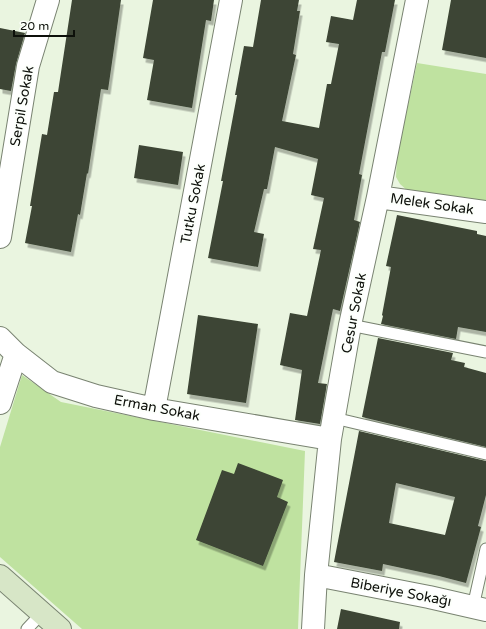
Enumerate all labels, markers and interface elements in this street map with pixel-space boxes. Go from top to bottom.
scale bar [14,12,74,38]
text: 20 m [20,19,49,33]
street label: Serpil Sokak [7,64,38,148]
street label: Tutku Sokak [177,162,209,246]
street label: Melek Sokak [389,190,475,218]
street label: Cesur Sokak [338,271,370,355]
street label: Erman Sokak [113,391,202,425]
street label: Biberiye Sokağı [349,574,453,610]

